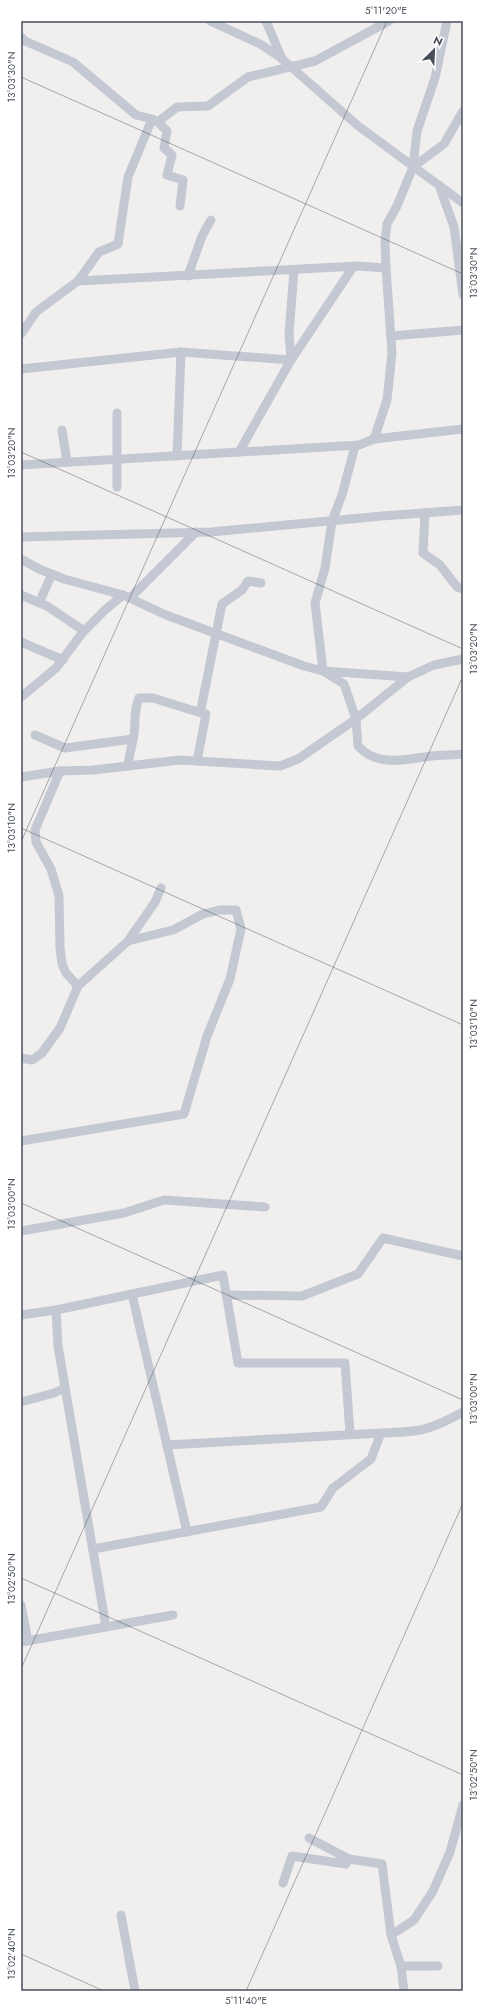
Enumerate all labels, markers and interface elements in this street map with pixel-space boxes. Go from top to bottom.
text: 5°11'20"E [365,3,407,18]
north arrow [414,30,454,70]
text: N [431,32,445,50]
text: 13°03'30"N [4,52,19,102]
text: 13°03'30"N [466,248,481,298]
text: 13°03'20"N [4,427,19,479]
text: 13°03'20"N [466,623,481,675]
text: 13°03'10"N [4,803,19,853]
text: 13°03'10"N [466,999,481,1049]
text: 13°03'00"N [4,1178,19,1230]
text: 13°03'00"N [466,1373,481,1425]
text: 13°02'50"N [4,1553,19,1605]
text: 13°02'50"N [466,1749,481,1801]
text: 13°02'40"N [4,1928,19,1980]
text: 5°11'40"E [225,1993,267,2008]

